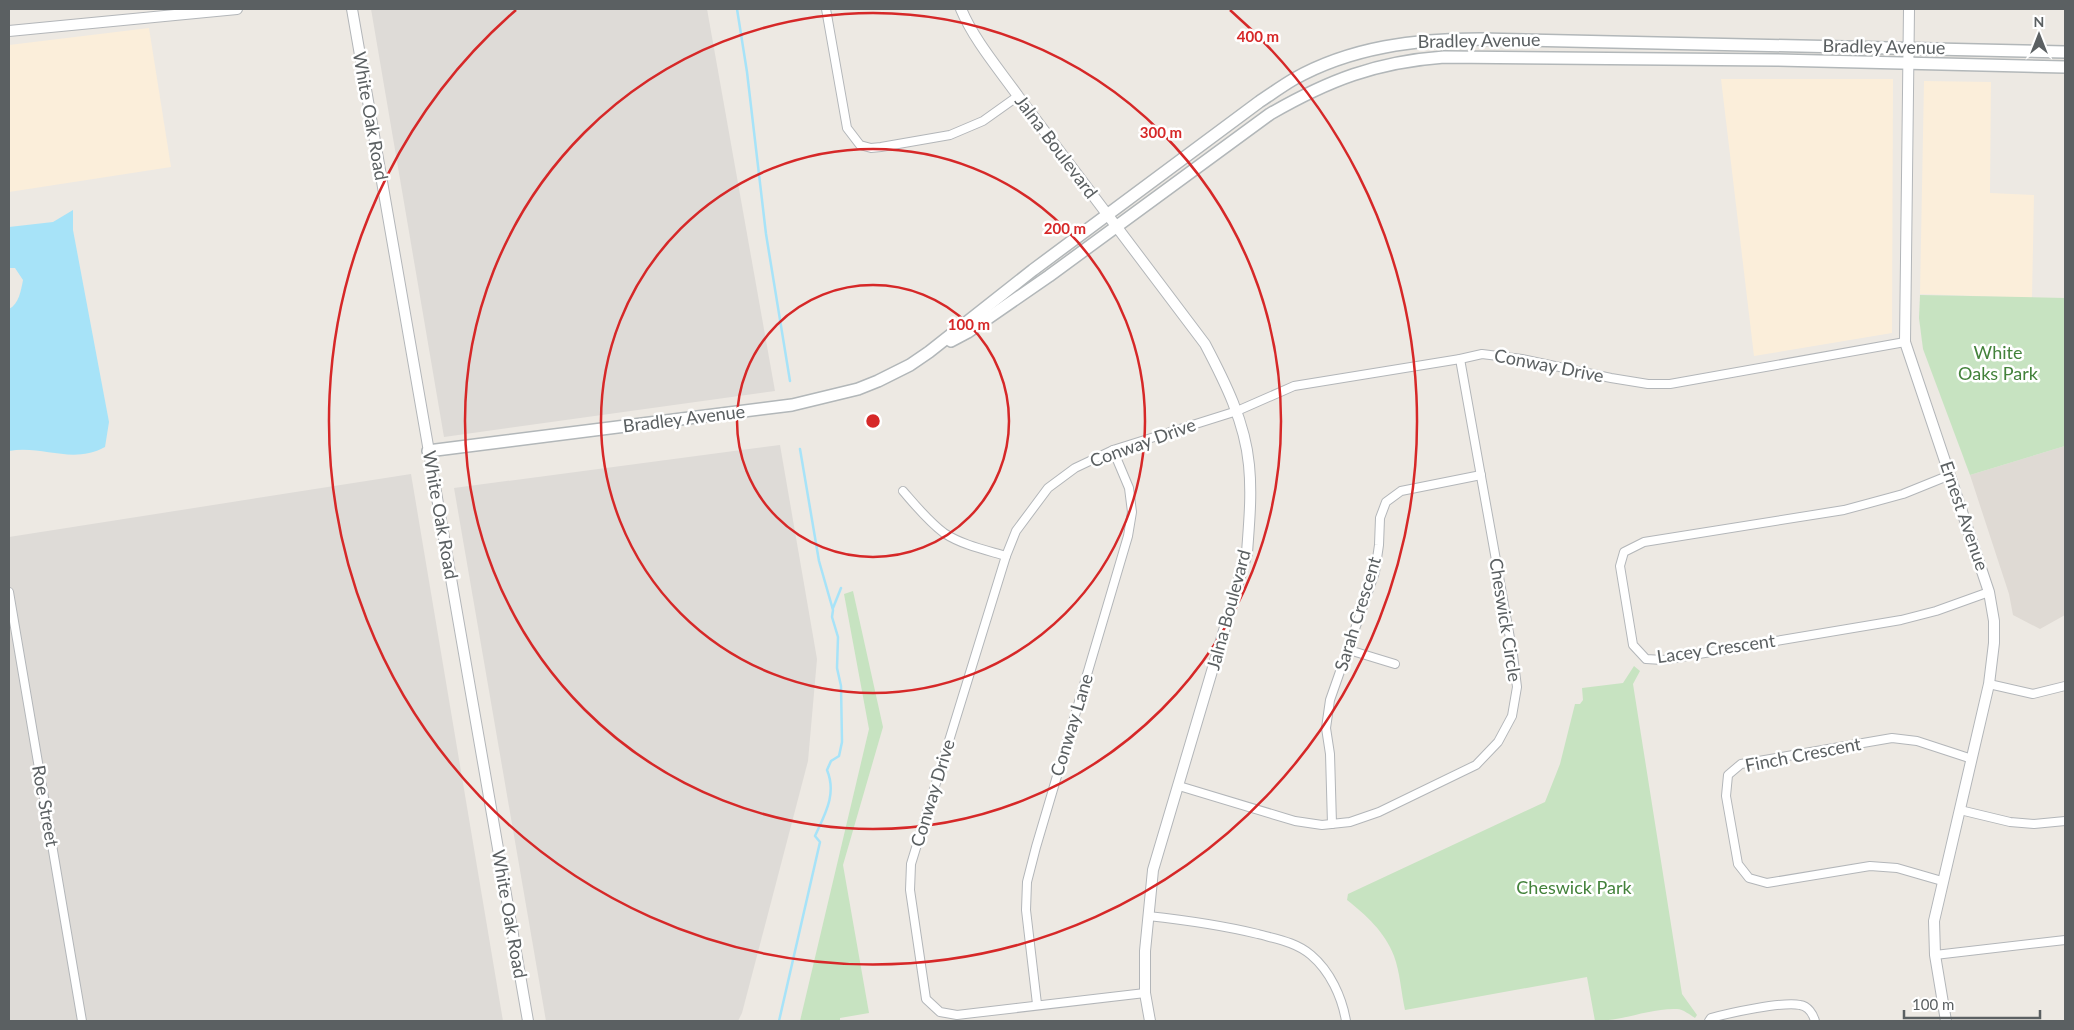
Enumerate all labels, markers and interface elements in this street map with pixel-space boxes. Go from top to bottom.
north arrow [2014,10,2064,60]
text: N [2034,13,2044,30]
text: 400 m [1237,27,1279,45]
street label: Bradley Avenue [1417,28,1541,52]
street label: Bradley Avenue [1822,34,1946,58]
street label: White Oak Road [349,50,393,182]
street label: Jalna Boulevard [1011,90,1103,202]
text: 300 m [1140,123,1182,141]
text: 200 m [1044,219,1086,237]
text: 100 m [948,315,990,333]
park label: White Oaks Park [1958,341,2039,384]
street label: Conway Drive [1493,344,1606,386]
street label: Bradley Avenue [622,400,746,436]
centre of rings [864,412,882,430]
street label: Conway Drive [1087,413,1199,471]
street label: White Oak Road [419,449,463,581]
street label: Ernest Avenue [1936,458,1994,573]
street label: Jalna Boulevard [1201,547,1255,672]
street label: Sarah Crescent [1329,553,1385,674]
street label: Cheswick Circle [1485,556,1527,683]
street label: Lacey Crescent [1655,629,1777,667]
street label: Conway Lane [1045,671,1097,779]
street label: Finch Crescent [1743,732,1863,776]
street label: Conway Drive [905,736,959,849]
street label: Roe Street [28,763,64,849]
street label: White Oak Road [488,848,532,980]
park label: Cheswick Park [1516,876,1633,898]
scale bar [1904,988,2040,1020]
text: 100 m [1912,995,1954,1013]

